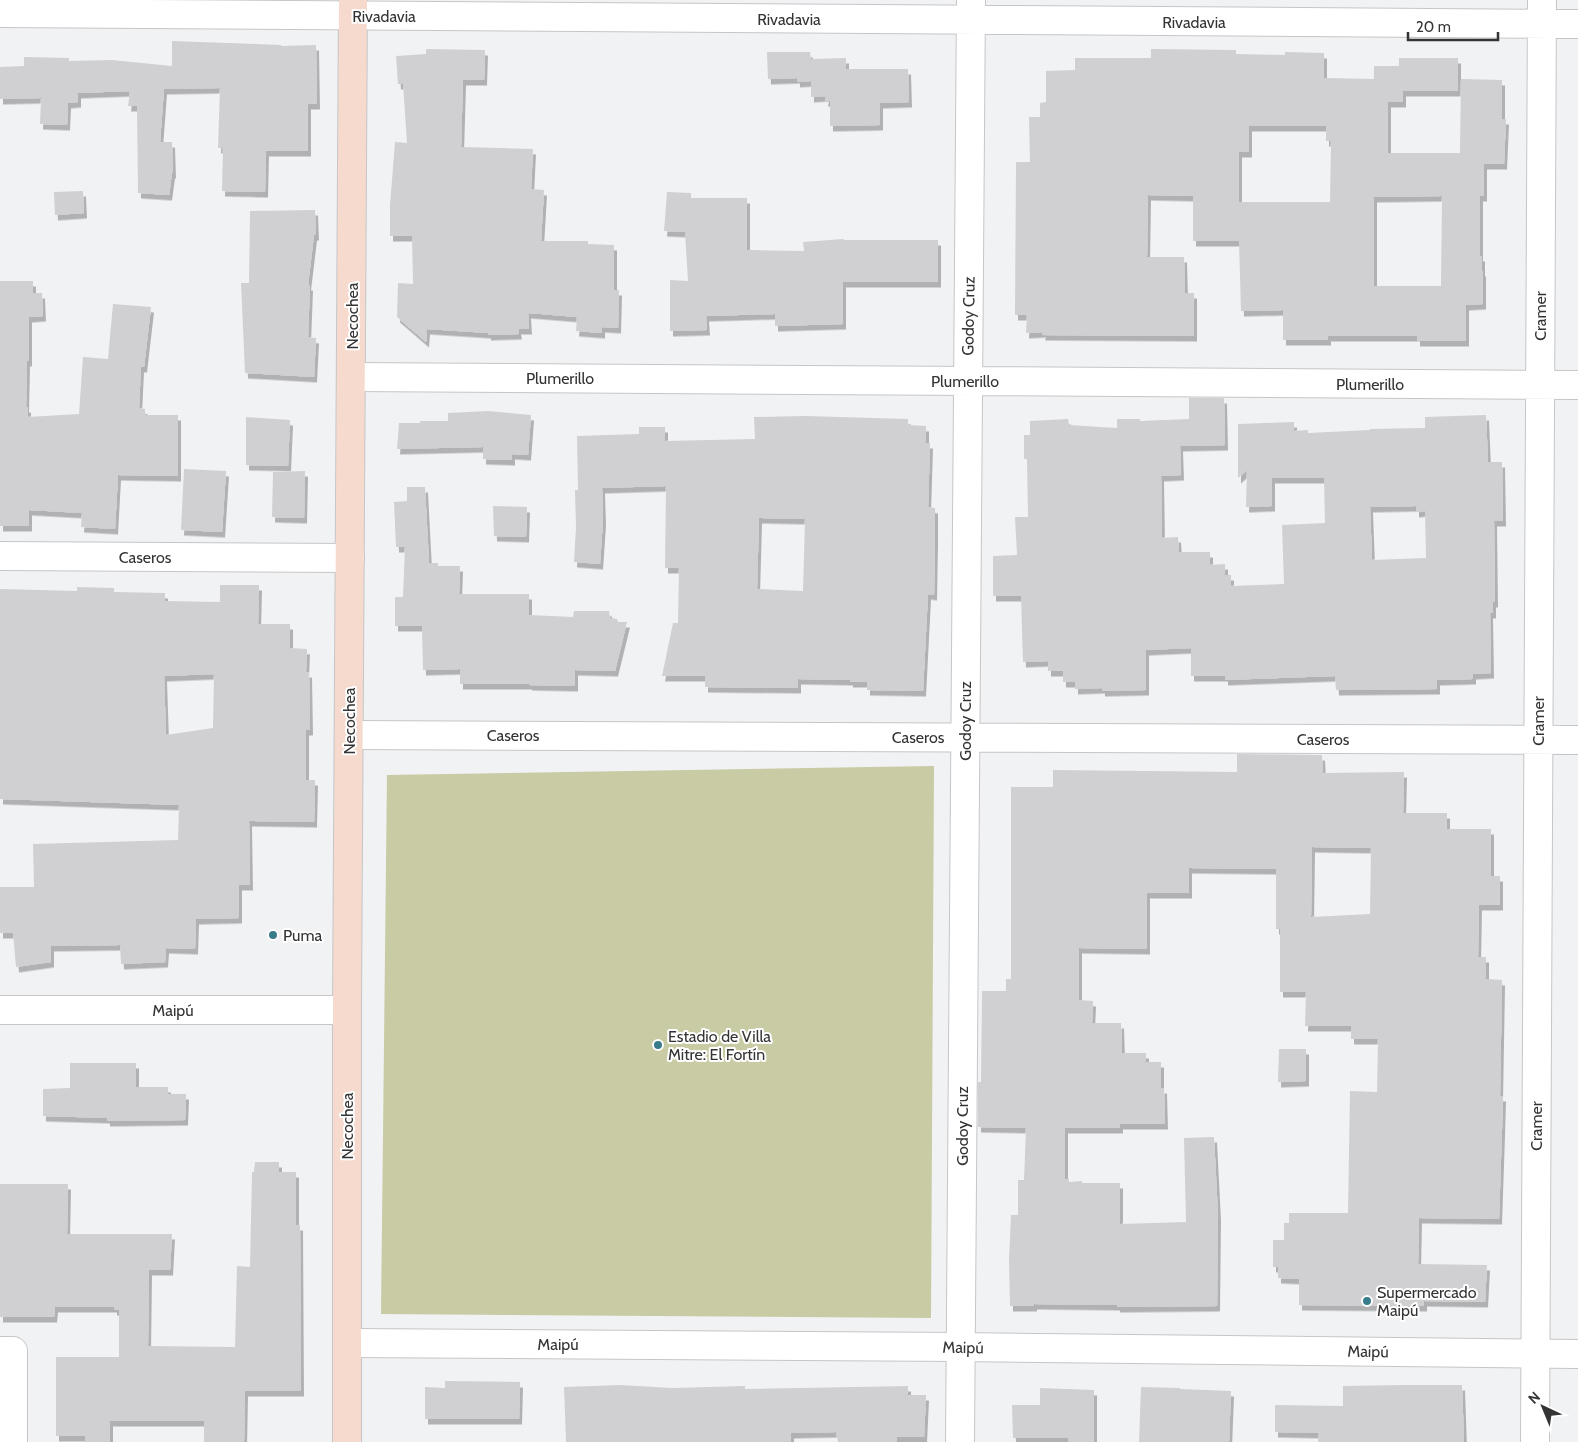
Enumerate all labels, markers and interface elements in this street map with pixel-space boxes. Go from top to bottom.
street label: Rivadavia [352,7,416,26]
street label: Rivadavia [757,10,821,29]
scale bar [1408,10,1498,42]
street label: Rivadavia [1162,13,1226,32]
text: 20 m [1416,18,1451,36]
street label: Godoy Cruz [958,276,979,356]
street label: Necochea [343,282,362,350]
street label: Cramer [1531,290,1550,341]
street label: Plumerillo [526,369,594,388]
street label: Plumerillo [931,372,999,391]
street label: Plumerillo [1336,375,1404,394]
street label: Caseros [119,548,172,567]
street label: Godoy Cruz [956,681,975,761]
street label: Necochea [340,687,359,755]
street label: Cramer [1529,695,1548,746]
street label: Caseros [487,726,540,745]
street label: Caseros [892,728,945,747]
street label: Caseros [1297,730,1350,749]
place label: Puma [283,926,322,945]
marker: Puma [267,929,279,941]
street label: Maipú [152,1001,194,1020]
place label: Estadio de Villa Mitre: El Fortín [668,1027,771,1064]
marker: Estadio de Villa Mitre: El Fortín [652,1039,664,1051]
street label: Godoy Cruz [953,1086,972,1166]
street label: Necochea [338,1092,357,1160]
street label: Cramer [1527,1100,1546,1151]
place label: Supermercado Maipú [1377,1283,1477,1320]
marker: Supermercado Maipú [1361,1295,1373,1307]
street label: Maipú [537,1335,579,1354]
street label: Maipú [942,1338,984,1357]
street label: Maipú [1347,1342,1389,1361]
north arrow [1518,1382,1568,1432]
text: N [1524,1388,1544,1408]

